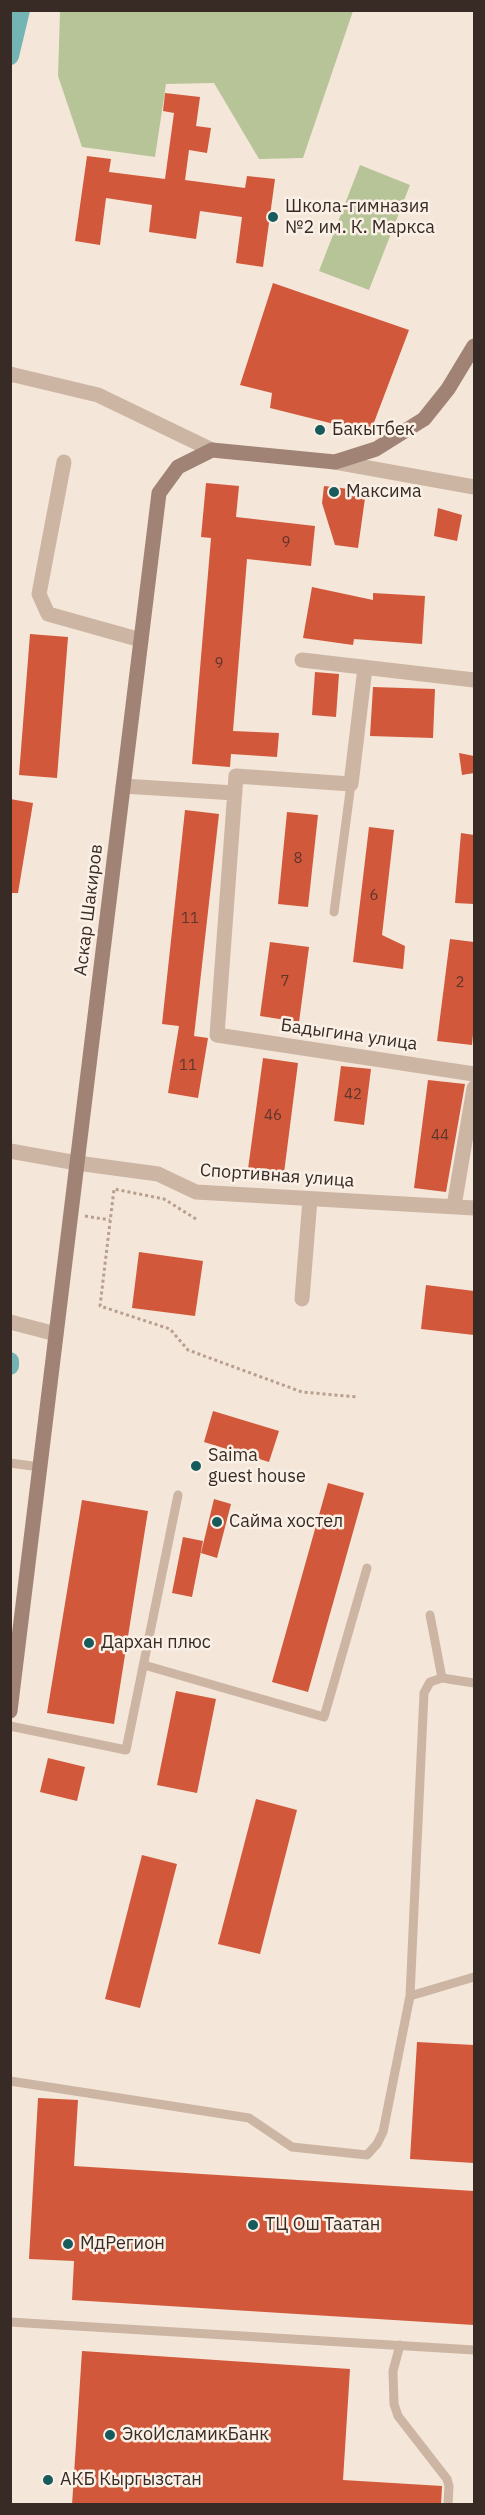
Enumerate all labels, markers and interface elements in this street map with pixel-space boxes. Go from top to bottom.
place label: Школа-гимназия №2 им. К. Маркса [285,196,435,238]
marker: Школа-гимназия №2 им. К. Маркса [266,210,280,224]
place label: Бакытбек [332,419,415,441]
marker: Бакытбек [313,423,327,437]
place label: Максима [346,481,422,503]
marker: Максима [327,485,341,499]
house number: 9 [282,534,290,552]
house number: 9 [215,655,223,673]
street label: Аскар Шакиров [70,843,108,977]
house number: 8 [294,850,302,868]
house number: 6 [370,887,378,905]
house number: 11 [181,910,199,928]
house number: 7 [281,973,289,991]
house number: 2 [456,974,464,992]
street label: Бадыгина улица [279,1015,419,1055]
house number: 11 [179,1057,197,1075]
house number: 42 [344,1086,362,1104]
house number: 46 [264,1107,282,1125]
house number: 44 [431,1127,449,1145]
street label: Спортивная улица [199,1160,355,1192]
place label: Saima guest house [208,1445,306,1488]
marker: Saima guest house [189,1459,203,1473]
place label: Сайма хостел [229,1511,343,1533]
marker: Сайма хостел [210,1515,224,1529]
place label: Дархан плюс [101,1632,211,1654]
marker: Дархан плюс [82,1636,96,1650]
place label: ТЦ Ош Таатан [265,2214,380,2236]
marker: ТЦ Ош Таатан [246,2218,260,2232]
place label: МдРегион [80,2233,165,2255]
marker: МдРегион [61,2237,75,2251]
place label: ЭкоИсламикБанк [122,2424,269,2446]
marker: ЭкоИсламикБанк [103,2428,117,2442]
place label: АКБ Кыргызстан [60,2469,202,2491]
marker: АКБ Кыргызстан [41,2473,55,2487]

